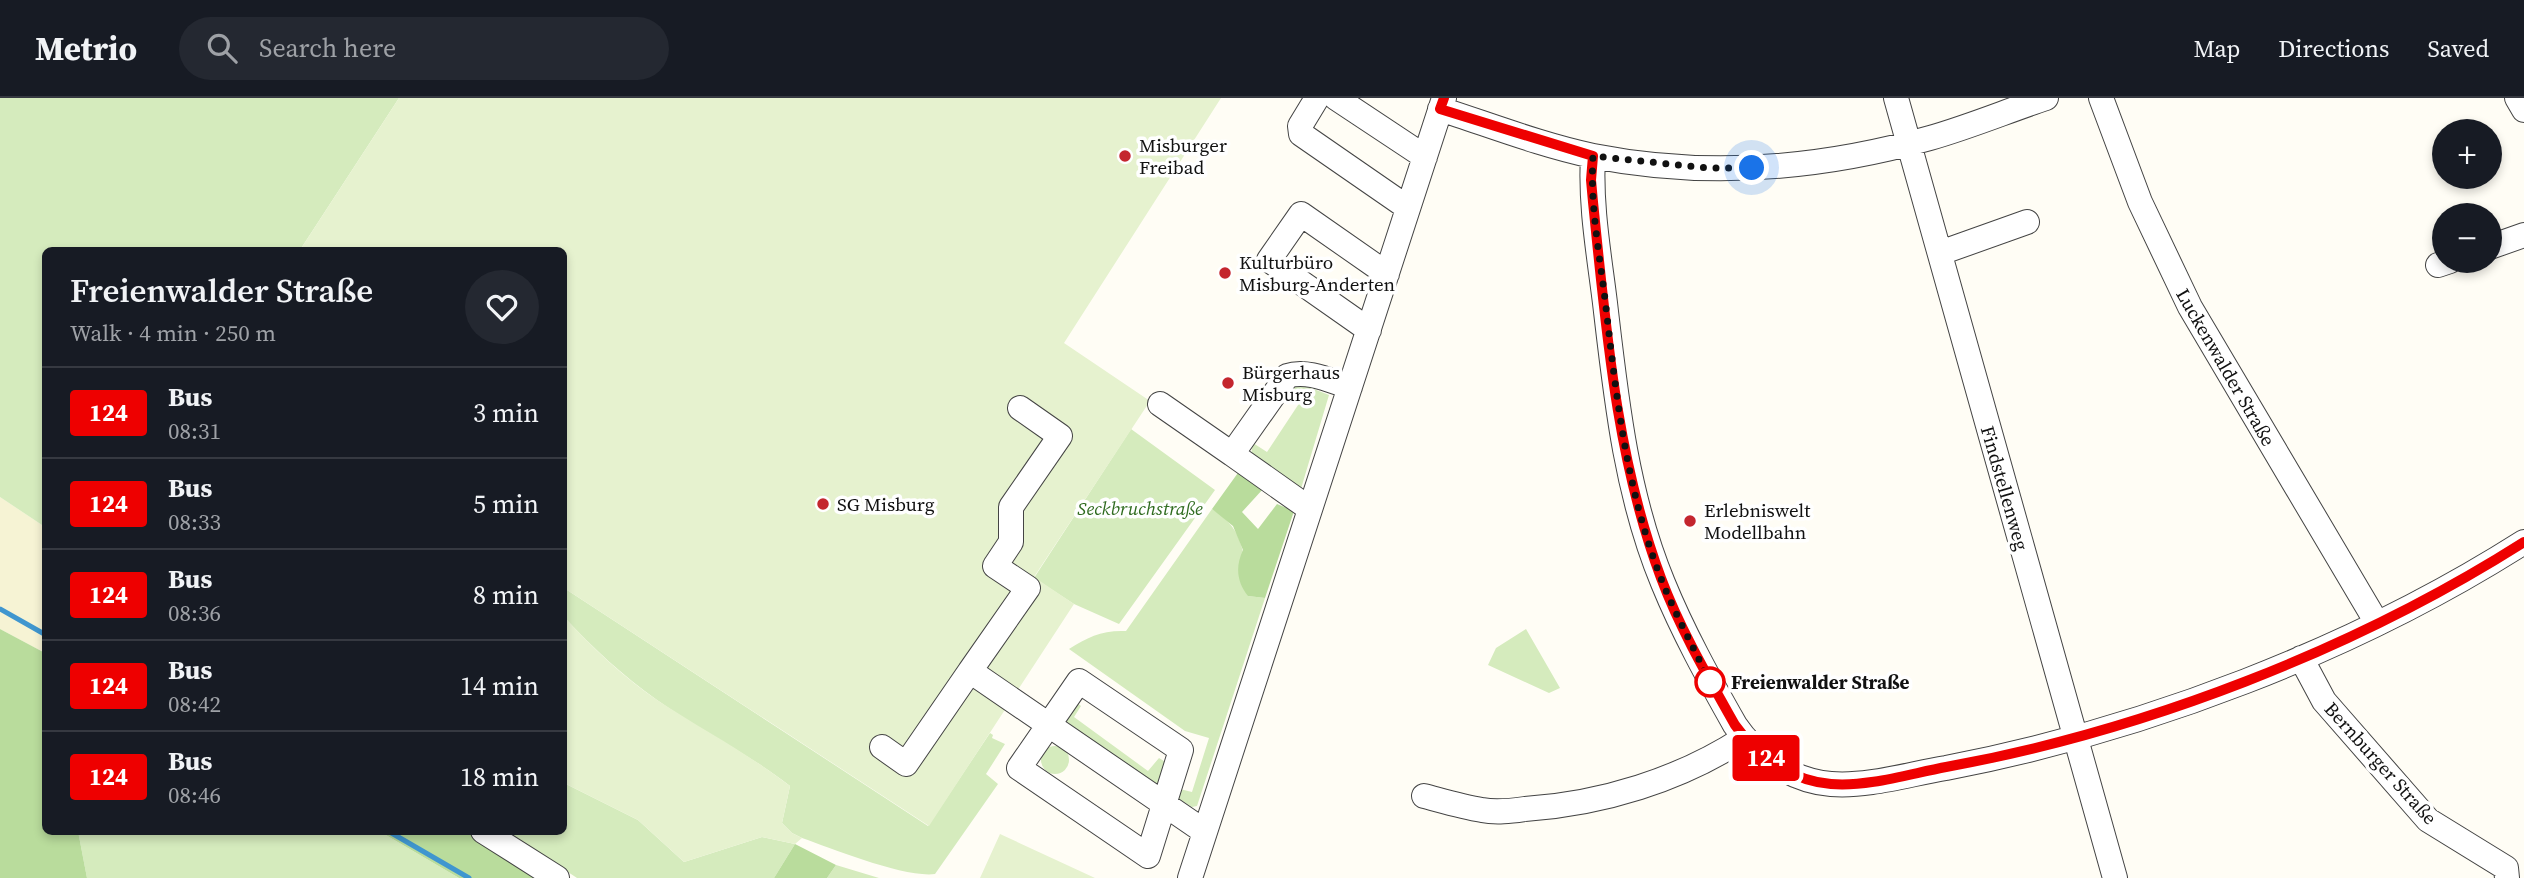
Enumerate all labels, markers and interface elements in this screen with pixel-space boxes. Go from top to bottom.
search box [179,17,669,80]
text: Metrio [35,26,137,71]
icon: search [203,29,241,67]
text: Search here [259,30,396,66]
text: Map [2193,32,2240,65]
text: Directions [2278,32,2389,65]
text: Saved [2427,32,2489,65]
map controls [2432,119,2502,273]
button: + [2432,119,2502,189]
place label: Misburger Freibad [1139,132,1227,180]
marker: Misburger Freibad [1117,148,1133,164]
your location [1734,150,1769,185]
button: − [2432,203,2502,273]
place label: Kulturbüro Misburg-Anderten [1239,249,1395,297]
marker: Kulturbüro Misburg-Anderten [1217,265,1233,281]
text: Freienwalder Straße [70,268,373,313]
button: heart [465,270,539,344]
street label: Luckenwalder Straße [2170,283,2282,451]
text: Walk · 4 min · 250 m [70,317,276,349]
place label: Bürgerhaus Misburg [1242,359,1340,407]
marker: Bürgerhaus Misburg [1220,375,1236,391]
text: Bus [168,379,212,415]
text: 3 min [473,395,539,431]
text: 124 [89,396,128,429]
text: 08:31 [168,415,221,447]
street label: Findstellenweg [1975,423,2035,553]
text: Bus [168,470,212,506]
text: 5 min [473,486,539,522]
text: 124 [89,487,128,520]
place label: SG Misburg [837,491,935,517]
park label: Seckbruchstraße [1077,495,1203,521]
marker: SG Misburg [815,496,831,512]
place label: Erlebniswelt Modellbahn [1704,497,1811,545]
text: 08:33 [168,506,221,538]
marker: Erlebniswelt Modellbahn [1682,513,1698,529]
text: Bus [168,561,212,597]
text: 8 min [473,577,539,613]
text: 124 [89,578,128,611]
text: 08:36 [168,597,221,629]
text: Bus [168,652,212,688]
marker: Freienwalder Straße [1695,667,1725,697]
text: 14 min [460,668,539,704]
text: 124 [89,669,128,702]
place label: Freienwalder Straße [1731,669,1909,695]
text: 08:42 [168,688,221,720]
street label: Bernburger Straße [2319,696,2443,830]
line badge: 124 [1726,735,1806,781]
text: 124 [1746,741,1786,774]
text: Bus [168,743,212,779]
text: 18 min [460,759,539,795]
text: 124 [89,760,128,793]
text: 08:46 [168,779,221,811]

